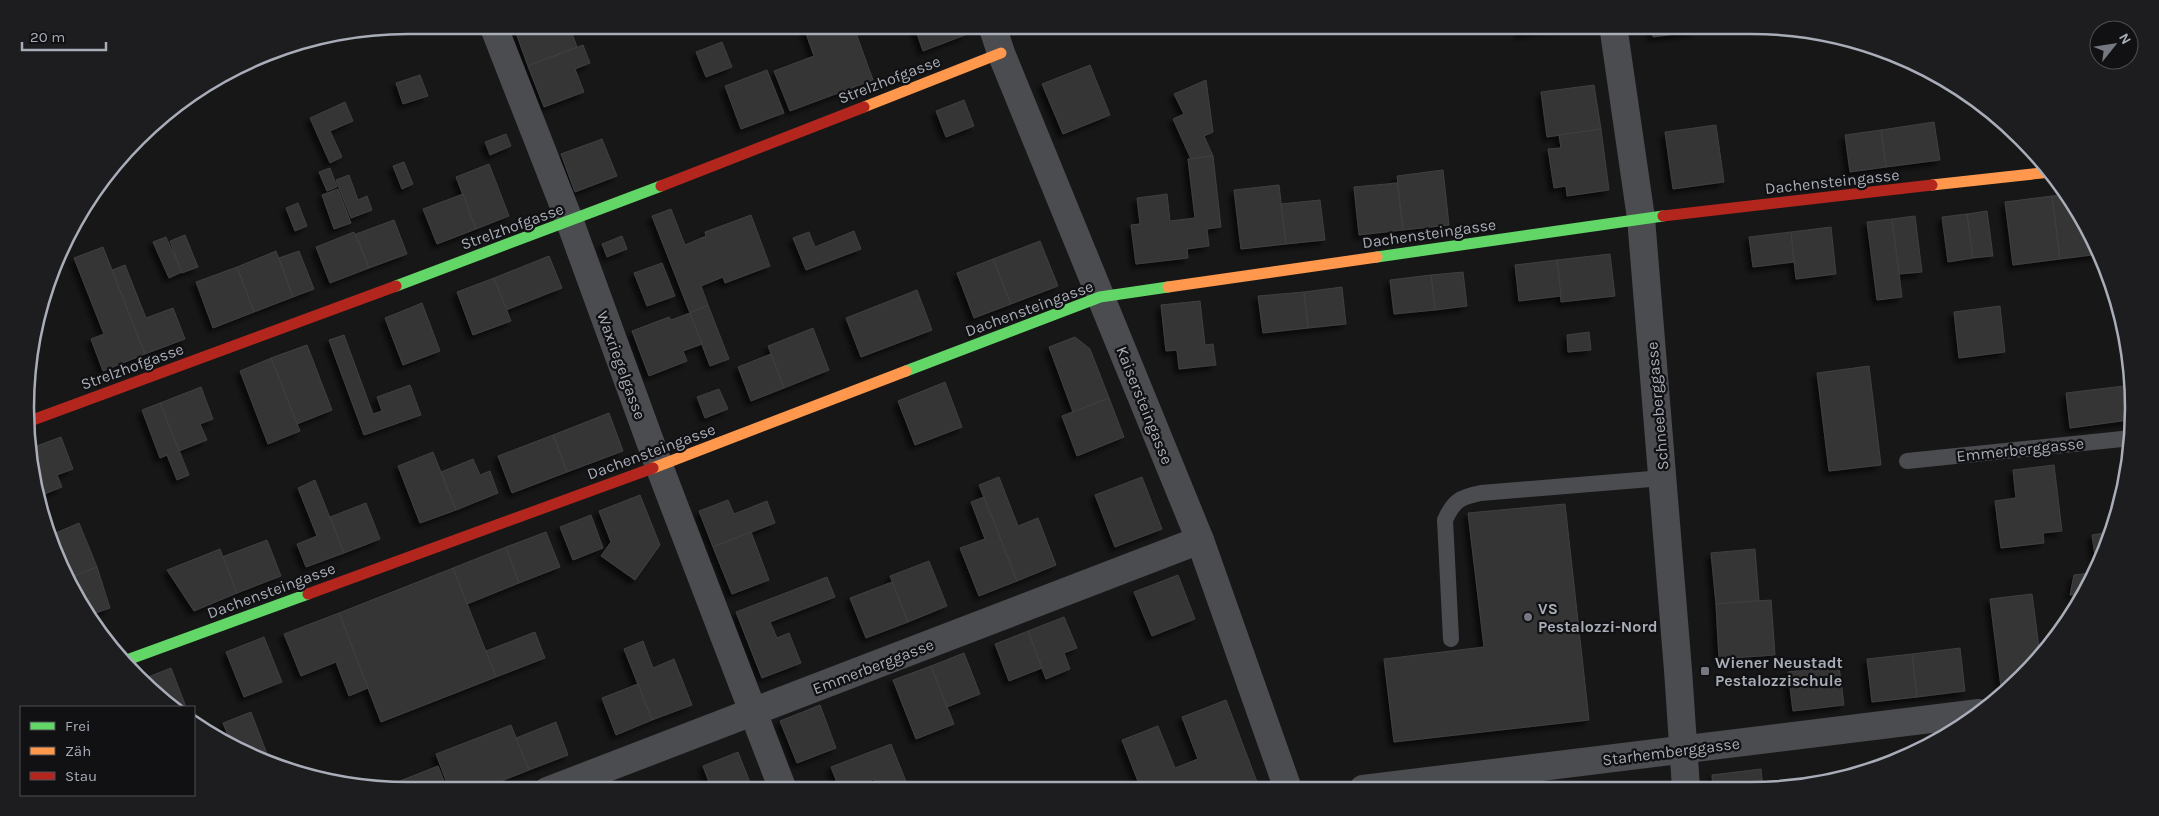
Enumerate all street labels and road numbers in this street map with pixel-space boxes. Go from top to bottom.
street label: Strelzhofgasse [835,51,943,108]
street label: Dachensteingasse [1764,165,1900,198]
street label: Strelzhofgasse [458,199,566,254]
street label: Dachensteingasse [1361,215,1497,252]
street label: Dachensteingasse [962,276,1096,340]
street label: Waxriegelgasse [593,308,650,422]
street label: Strelzhofgasse [78,339,186,394]
street label: Schneeberggasse [1642,341,1673,471]
street label: Kaisersteingasse [1112,343,1177,467]
street label: Dachensteingasse [584,419,718,483]
street label: Emmerberggasse [1955,433,2085,466]
street label: Dachensteingasse [204,558,338,622]
street label: Emmerberggasse [810,635,936,698]
street label: Starhemberggasse [1601,734,1741,769]

